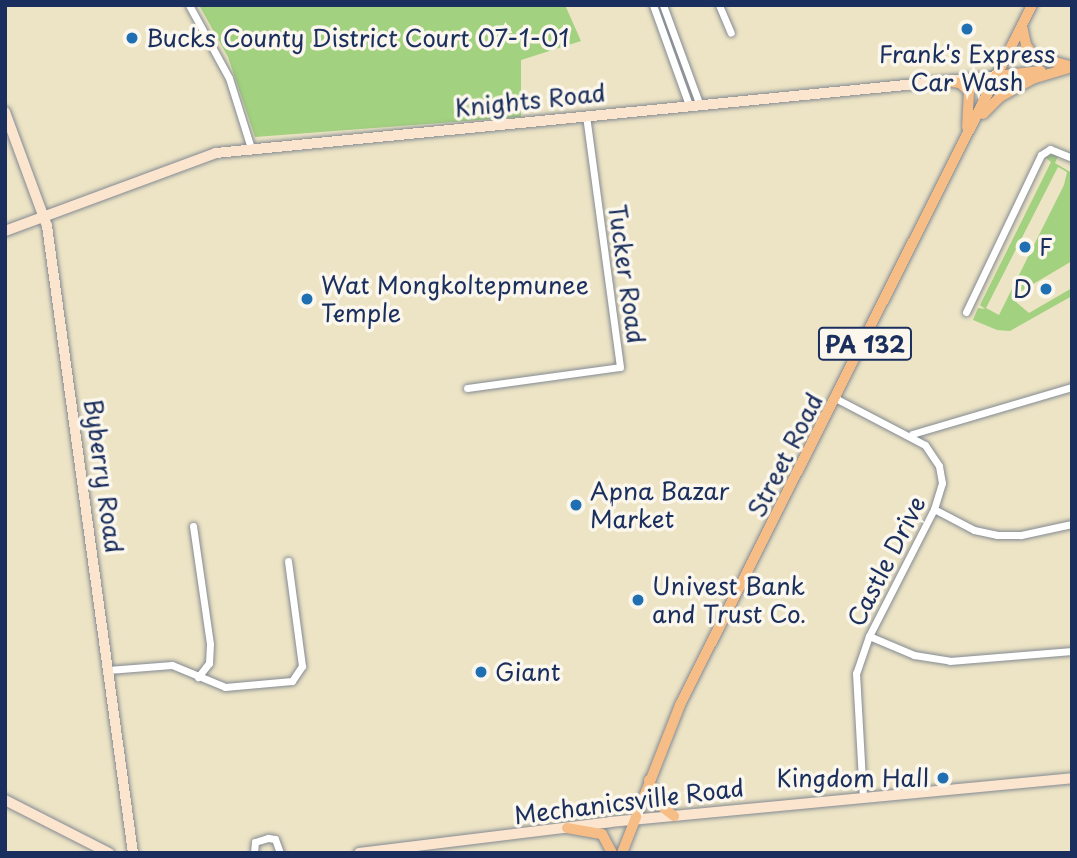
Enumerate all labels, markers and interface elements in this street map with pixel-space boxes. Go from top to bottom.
marker: Frank's Express Car Wash [959,21,975,37]
place label: Bucks County District Court 07-1-01 [146,24,573,52]
marker: Bucks County District Court 07-1-01 [124,30,140,46]
place label: Frank's Express Car Wash [878,40,1056,96]
street label: Knights Road [453,78,607,122]
street label: Tucker Road [603,201,651,347]
place label: F [1039,233,1053,261]
marker: F [1017,239,1033,255]
place label: Wat Mongkoltepmunee Temple [321,271,588,327]
place label: D [1013,275,1032,303]
marker: D [1038,281,1054,297]
marker: Wat Mongkoltepmunee Temple [299,291,315,307]
road number: PA 132 [818,324,912,364]
street label: Street Road [741,387,829,523]
street label: Byberry Road [79,397,129,555]
place label: Apna Bazar Market [590,477,729,533]
street label: Castle Drive [841,491,931,631]
marker: Apna Bazar Market [568,497,584,513]
place label: Univest Bank and Trust Co. [652,572,809,628]
marker: Univest Bank and Trust Co. [630,592,646,608]
place label: Giant [495,658,560,686]
marker: Giant [473,664,489,680]
place label: Kingdom Hall [776,764,929,792]
marker: Kingdom Hall [935,770,951,786]
street label: Mechanicsville Road [512,773,746,829]

